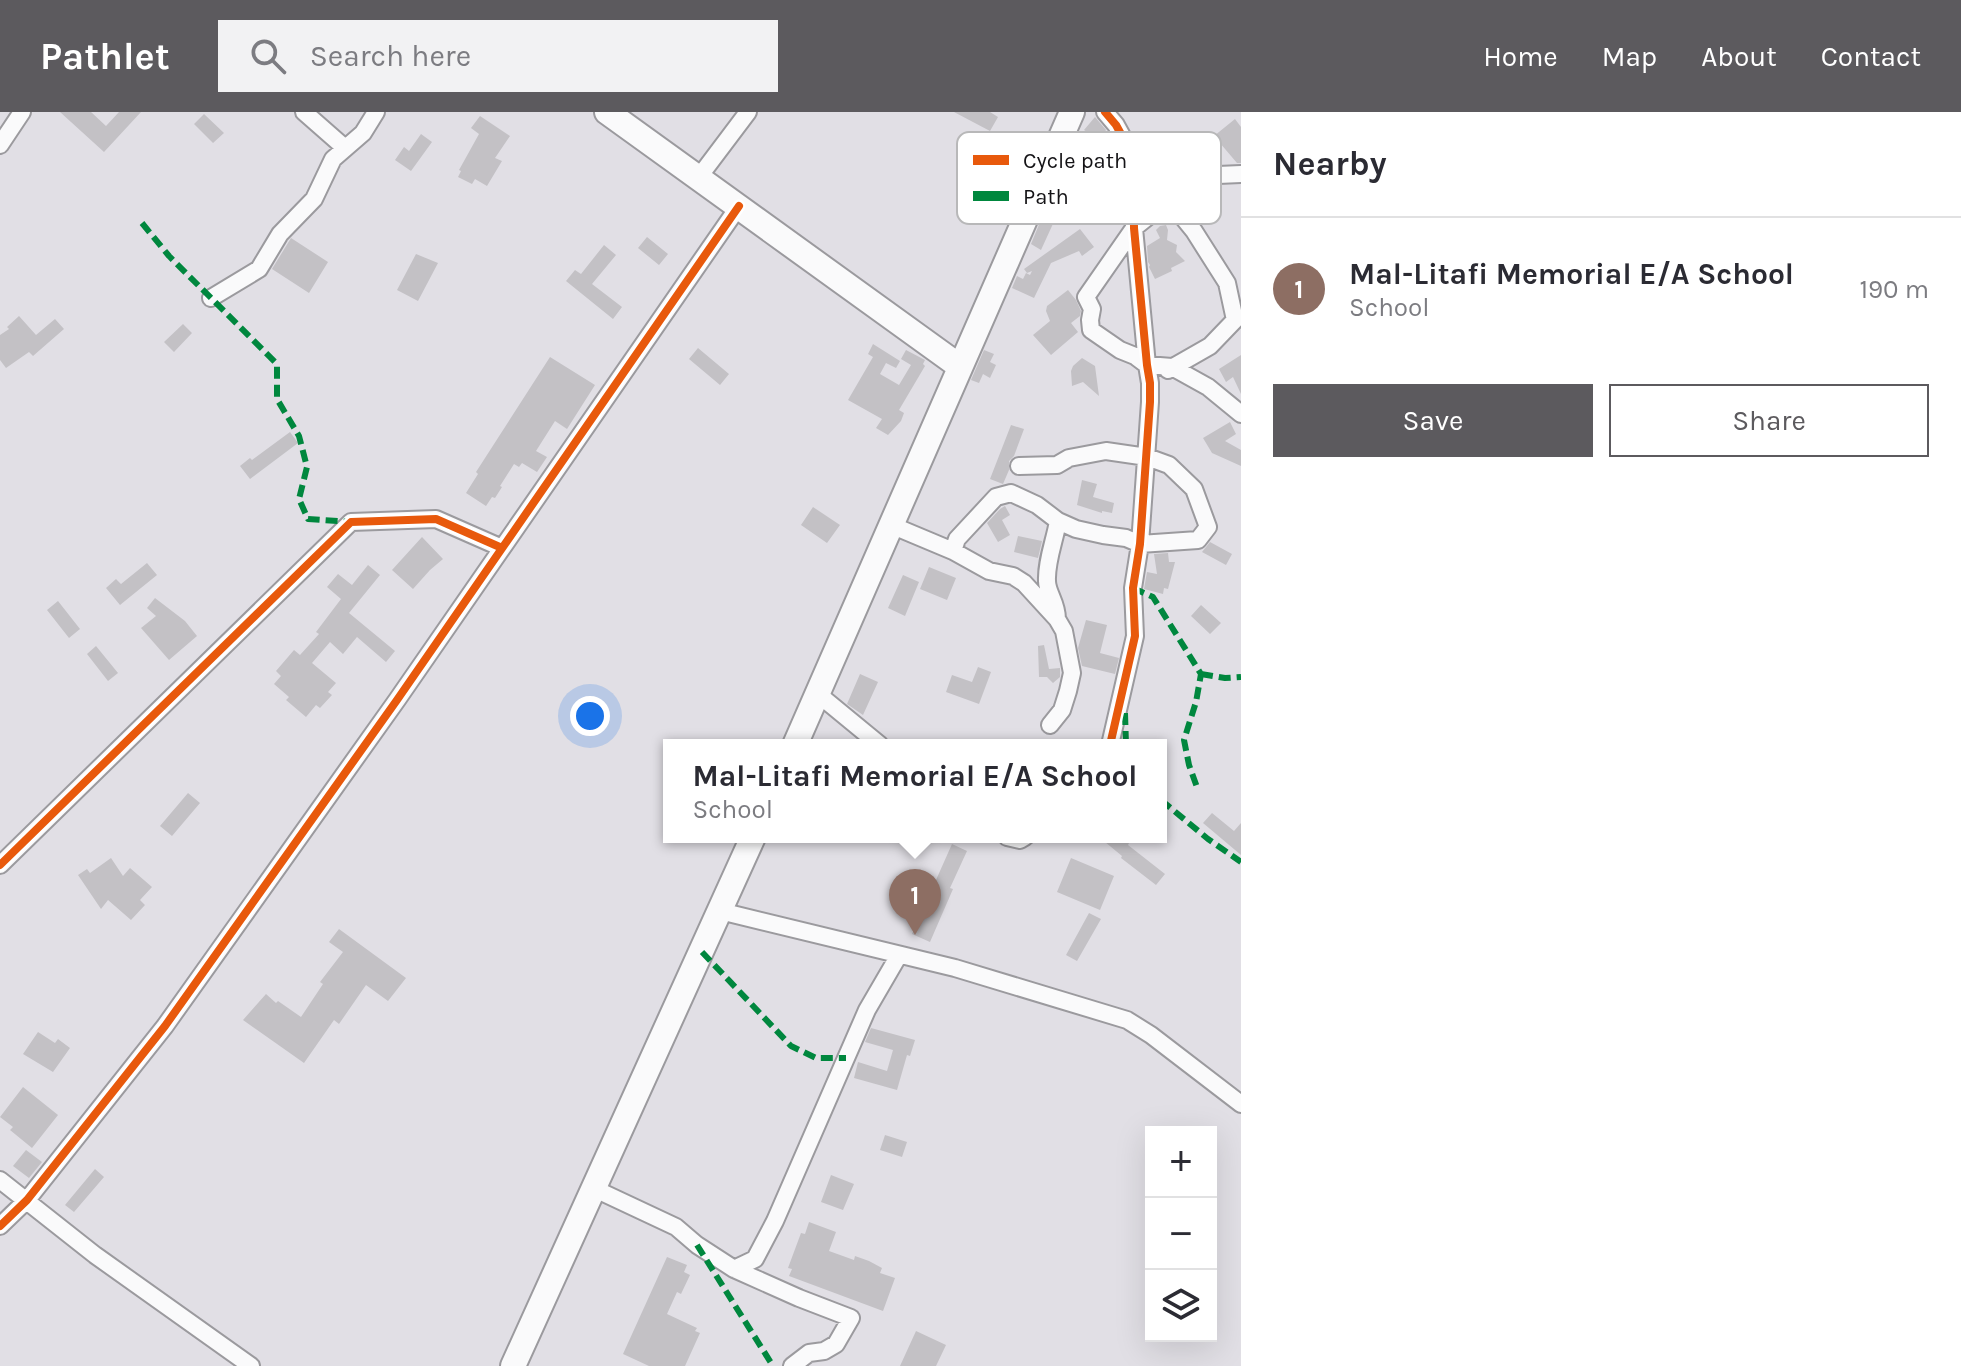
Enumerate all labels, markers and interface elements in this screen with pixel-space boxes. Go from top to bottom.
search box [218,20,778,92]
text: Pathlet [40,34,170,79]
icon: search [246,34,290,78]
text: Search here [310,38,471,74]
text: Home [1483,40,1558,73]
text: Map [1602,40,1657,73]
text: About [1701,40,1777,73]
text: Contact [1821,40,1921,73]
legend [957,132,1221,224]
text: Nearby [1273,144,1387,184]
text: Cycle path [1023,148,1127,174]
text: Path [1023,184,1069,210]
text: Mal-Litafi Memorial E/A School [1349,256,1794,292]
text: 1 [1294,274,1304,305]
text: 190 m [1859,274,1929,305]
text: School [1349,292,1430,323]
button: Save [1273,384,1593,457]
button: Share [1609,384,1929,457]
your location [570,696,610,736]
popup [663,739,1167,843]
text: Mal-Litafi Memorial E/A School [692,758,1138,794]
text: School [692,794,773,825]
pin: 1 [889,869,941,935]
map controls [1145,1126,1217,1342]
button: + [1145,1126,1217,1198]
button: − [1145,1198,1217,1270]
button: layers [1145,1270,1217,1342]

